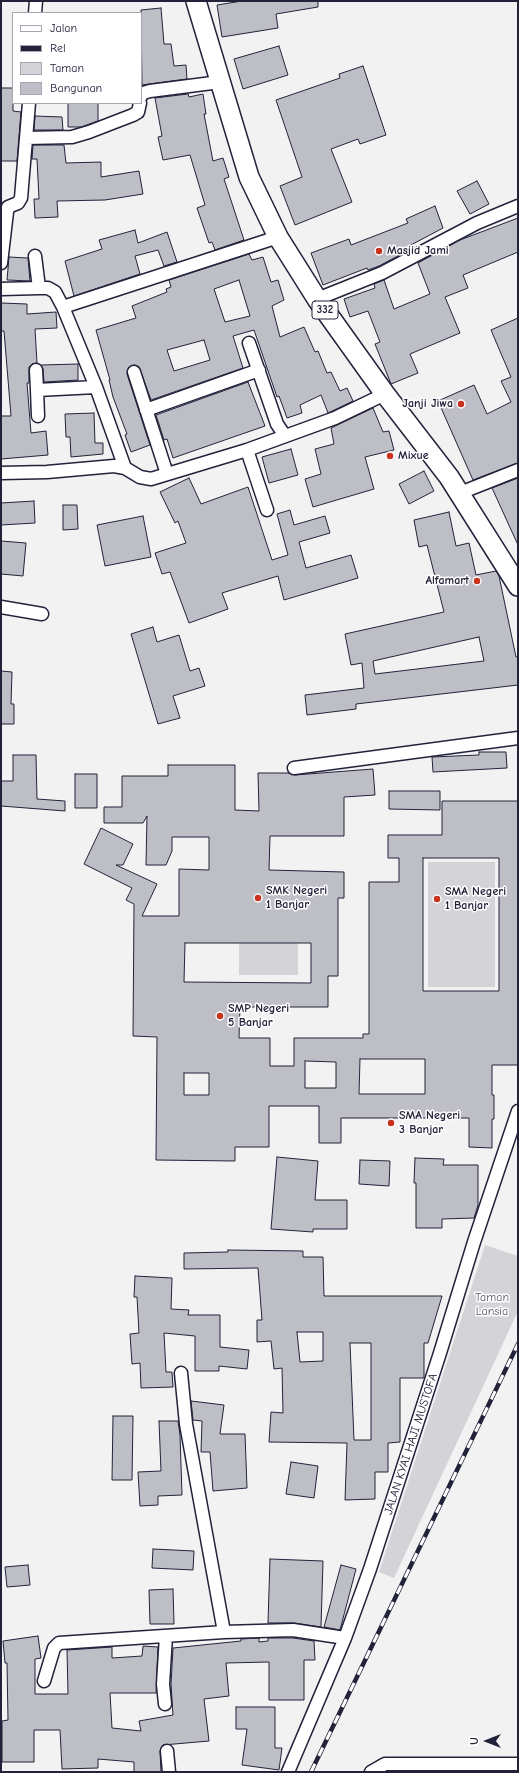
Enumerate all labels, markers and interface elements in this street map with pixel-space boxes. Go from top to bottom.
legend [12,12,142,104]
text: Jalan [50,21,77,35]
text: Rel [50,41,66,55]
text: Taman [50,61,84,75]
text: Bangunan [50,81,102,95]
place label: Masjid Jami [387,244,449,258]
marker: Masjid Jami [374,246,384,256]
road number: 332 [312,301,338,319]
place label: Janji Jiwa [402,397,453,411]
marker: Janji Jiwa [456,399,466,409]
place label: Mixue [398,449,429,463]
marker: Mixue [385,451,395,461]
place label: Alfamart [425,574,469,588]
marker: Alfamart [472,576,482,586]
place label: SMK Negeri 1 Banjar [266,884,327,912]
place label: SMA Negeri 1 Banjar [445,885,506,913]
marker: SMK Negeri 1 Banjar [253,893,263,903]
marker: SMA Negeri 1 Banjar [432,894,442,904]
place label: SMP Negeri 5 Banjar [228,1002,289,1030]
marker: SMP Negeri 5 Banjar [215,1011,225,1021]
place label: SMA Negeri 3 Banjar [399,1109,460,1137]
marker: SMA Negeri 3 Banjar [386,1118,396,1128]
park label: Taman Lansia [475,1291,509,1319]
street label: JALAN KYAI HAJI MUSTOFA [381,1372,441,1516]
north arrow [467,1721,507,1761]
text: U [468,1737,481,1745]

